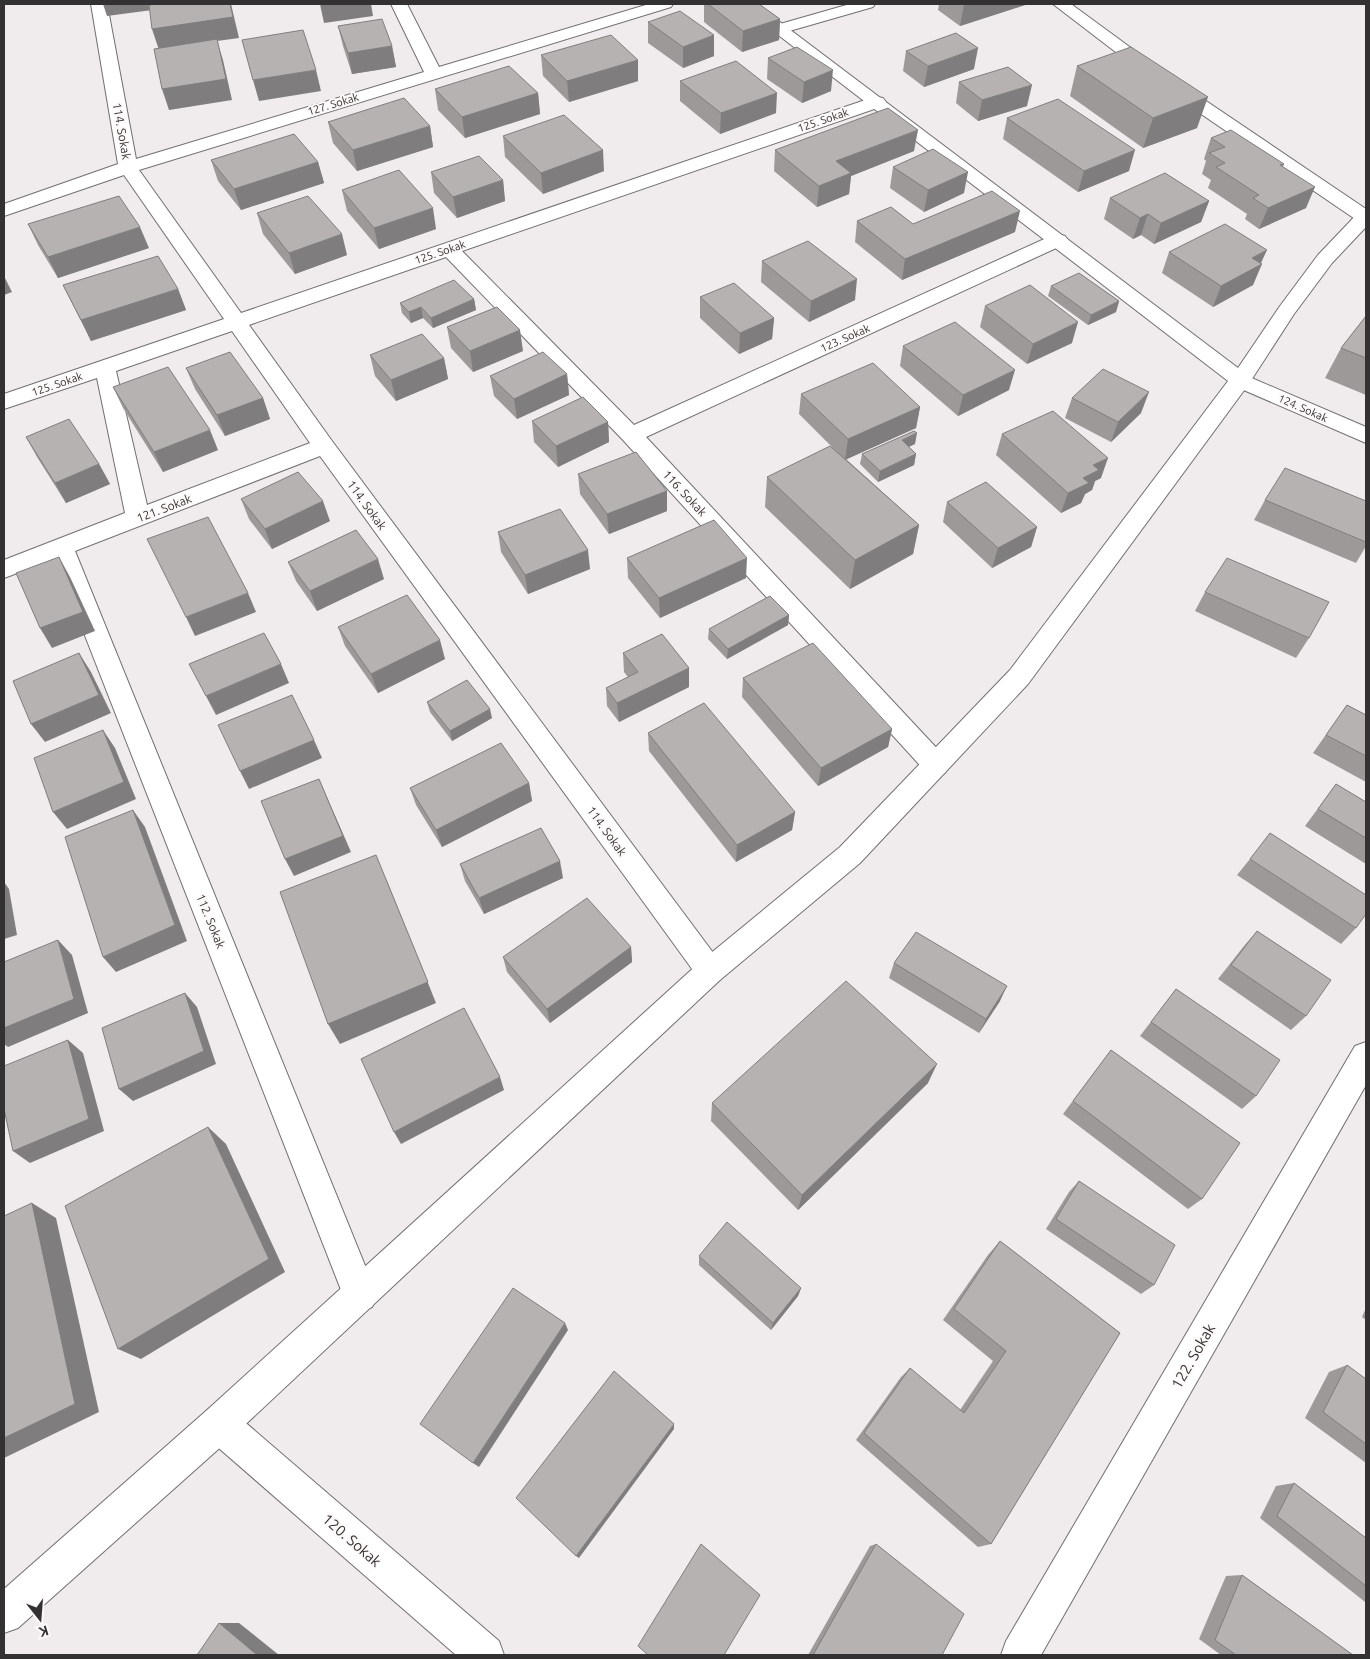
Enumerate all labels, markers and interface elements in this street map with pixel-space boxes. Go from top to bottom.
street label: 127. Sokak [306,90,360,117]
street label: 114. Sokak [111,102,133,160]
street label: 125. Sokak [796,106,850,134]
street label: 125. Sokak [413,238,467,266]
street label: 123. Sokak [818,322,872,354]
street label: 125. Sokak [30,370,84,398]
street label: 124. Sokak [1276,392,1330,424]
street label: 116. Sokak [661,468,709,518]
street label: 114. Sokak [345,478,389,532]
street label: 121. Sokak [135,492,193,524]
street label: 114. Sokak [585,804,629,858]
street label: 112. Sokak [194,892,228,950]
street label: 122. Sokak [1168,1320,1219,1391]
street label: 120. Sokak [319,1510,385,1570]
north arrow [15,1594,65,1644]
text: K [36,1622,51,1641]

